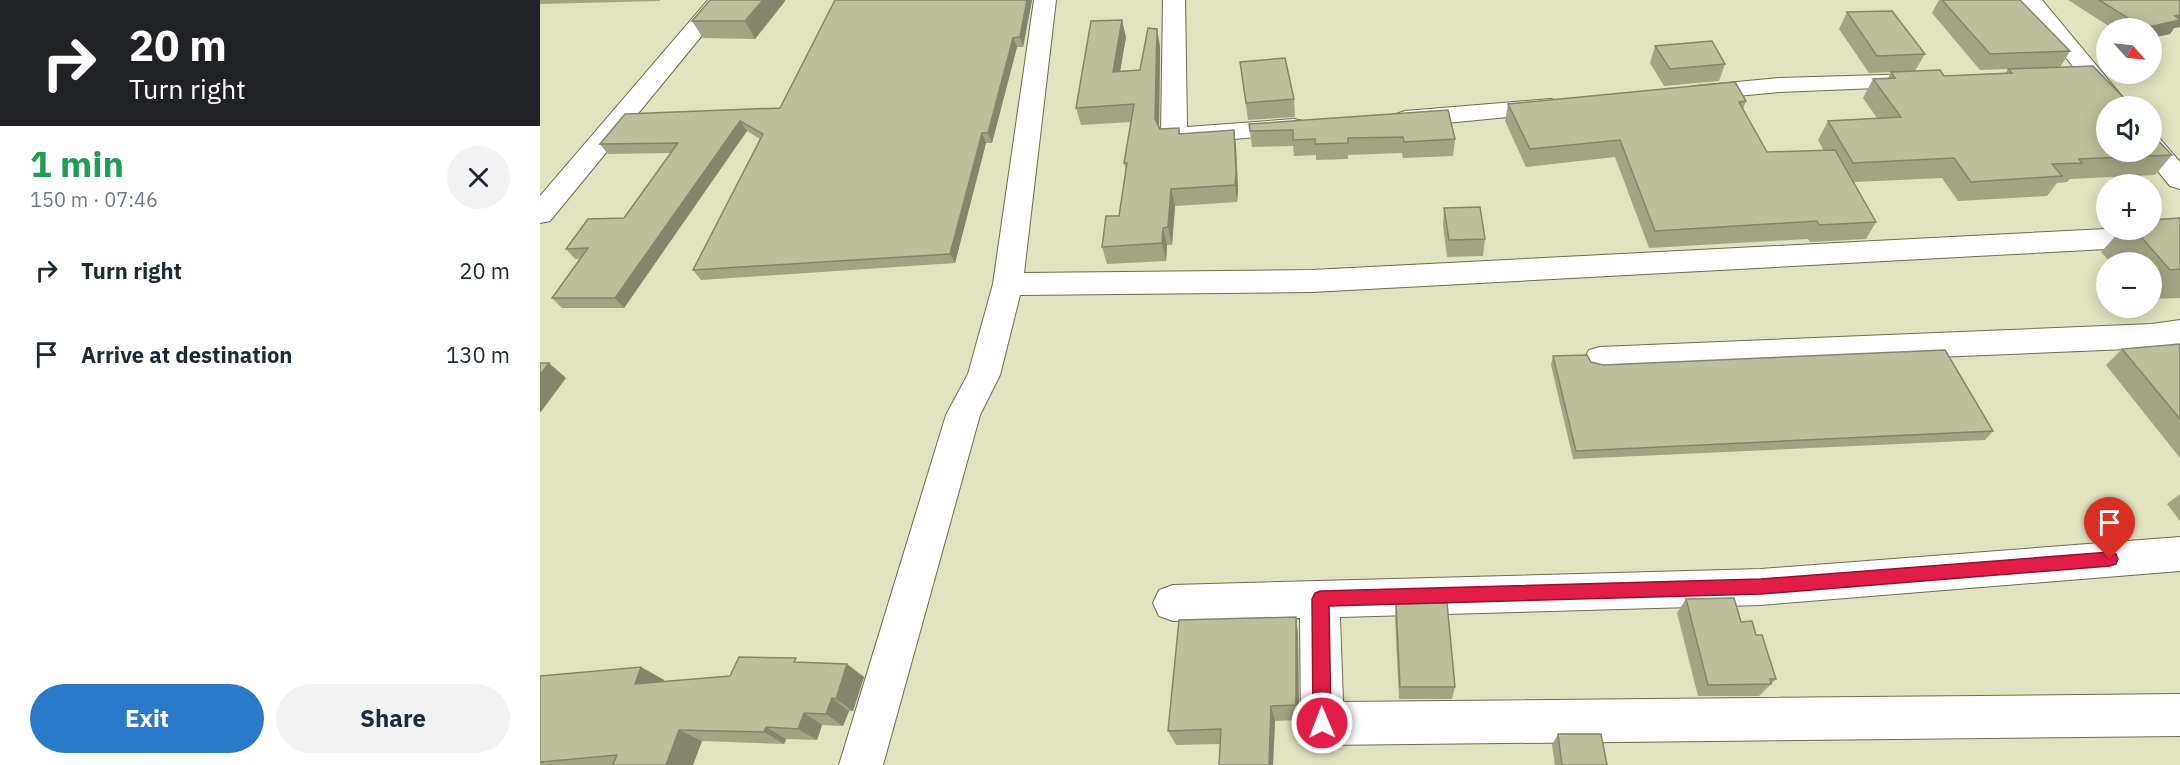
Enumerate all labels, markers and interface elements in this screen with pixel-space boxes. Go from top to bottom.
text: 20 m [129,18,227,73]
north arrow [2096,18,2162,84]
map controls [2096,18,2162,318]
icon: right [30,24,108,102]
text: Turn right [129,71,246,106]
button: sound [2096,96,2162,162]
text: 1 min [30,140,124,187]
button: close [447,146,510,209]
button: + [2096,174,2162,240]
text: 150 m · 07:46 [30,186,158,213]
button: − [2096,252,2162,318]
icon: right [30,254,63,287]
text: Turn right [81,256,182,285]
text: 20 m [459,256,510,285]
icon: arrive [30,338,63,371]
text: Arrive at destination [81,340,292,369]
text: 130 m [446,340,510,369]
pin [2084,497,2135,559]
icon: arrive [2093,506,2126,539]
button: Exit [30,684,264,753]
button: Share [276,684,510,753]
position arrow [1290,691,1354,755]

